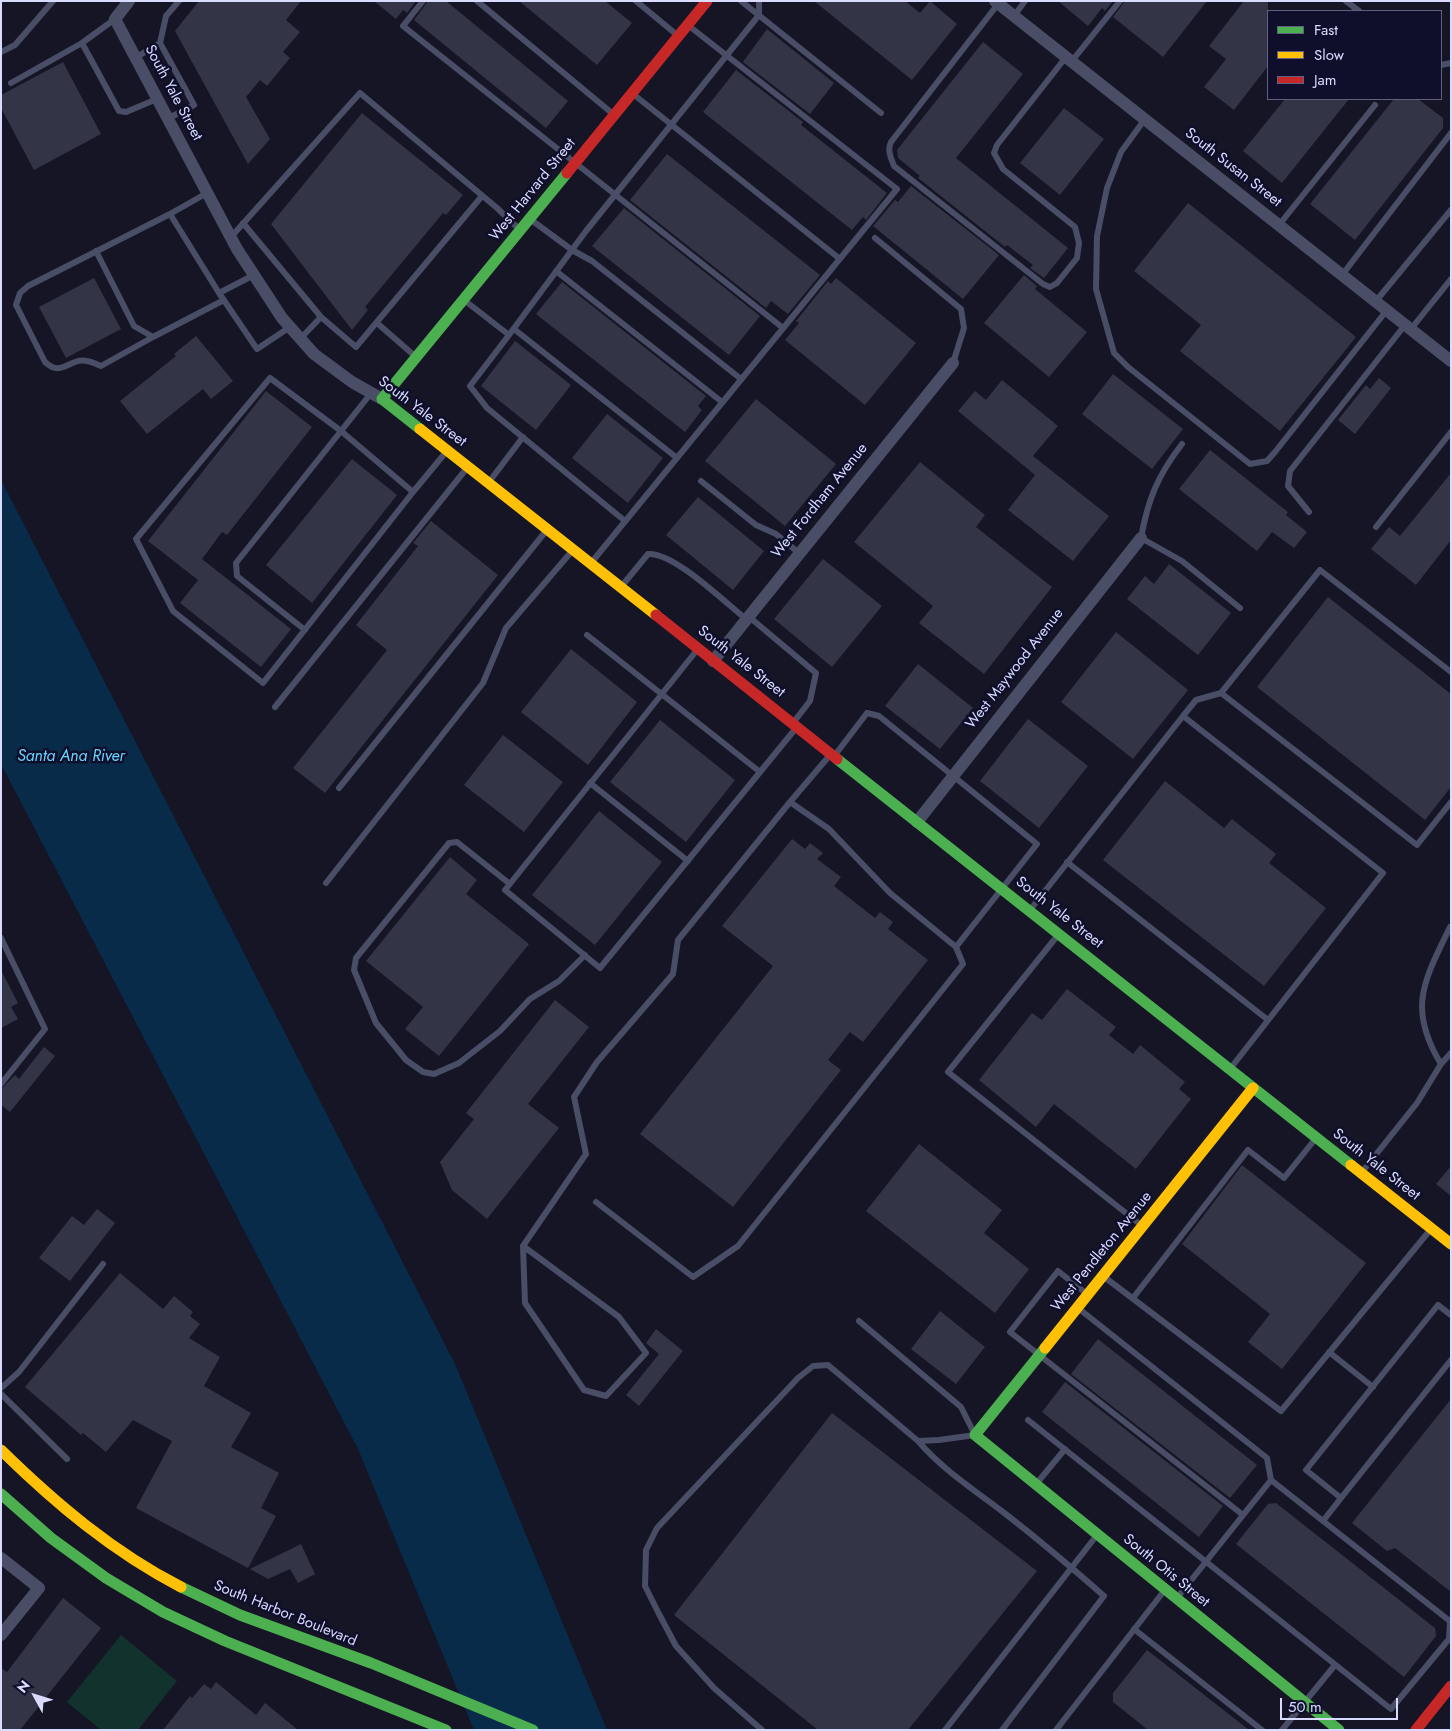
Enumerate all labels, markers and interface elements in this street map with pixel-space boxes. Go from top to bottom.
legend [1267,10,1442,100]
text: Fast [1314,19,1338,41]
street label: South Yale Street [140,42,206,144]
text: Slow [1314,44,1344,66]
text: Jam [1314,69,1337,91]
street label: South Susan Street [1181,125,1285,211]
street label: West Harvard Street [486,135,580,245]
street label: South Yale Street [374,373,470,451]
street label: West Fordham Avenue [768,440,872,562]
street label: West Maywood Avenue [962,605,1068,733]
street label: South Yale Street [694,622,788,702]
water label: Santa Ana River [17,747,125,767]
street label: South Yale Street [1012,873,1106,953]
street label: South Yale Street [1329,1125,1423,1205]
street label: West Pendleton Avenue [1048,1188,1156,1316]
street label: South Otis Street [1119,1531,1213,1611]
street label: South Harbor Boulevard [211,1577,359,1651]
north arrow [10,1671,60,1721]
text: N [12,1676,35,1697]
scale bar [1282,1688,1400,1720]
text: 50 m [1288,1696,1322,1718]

